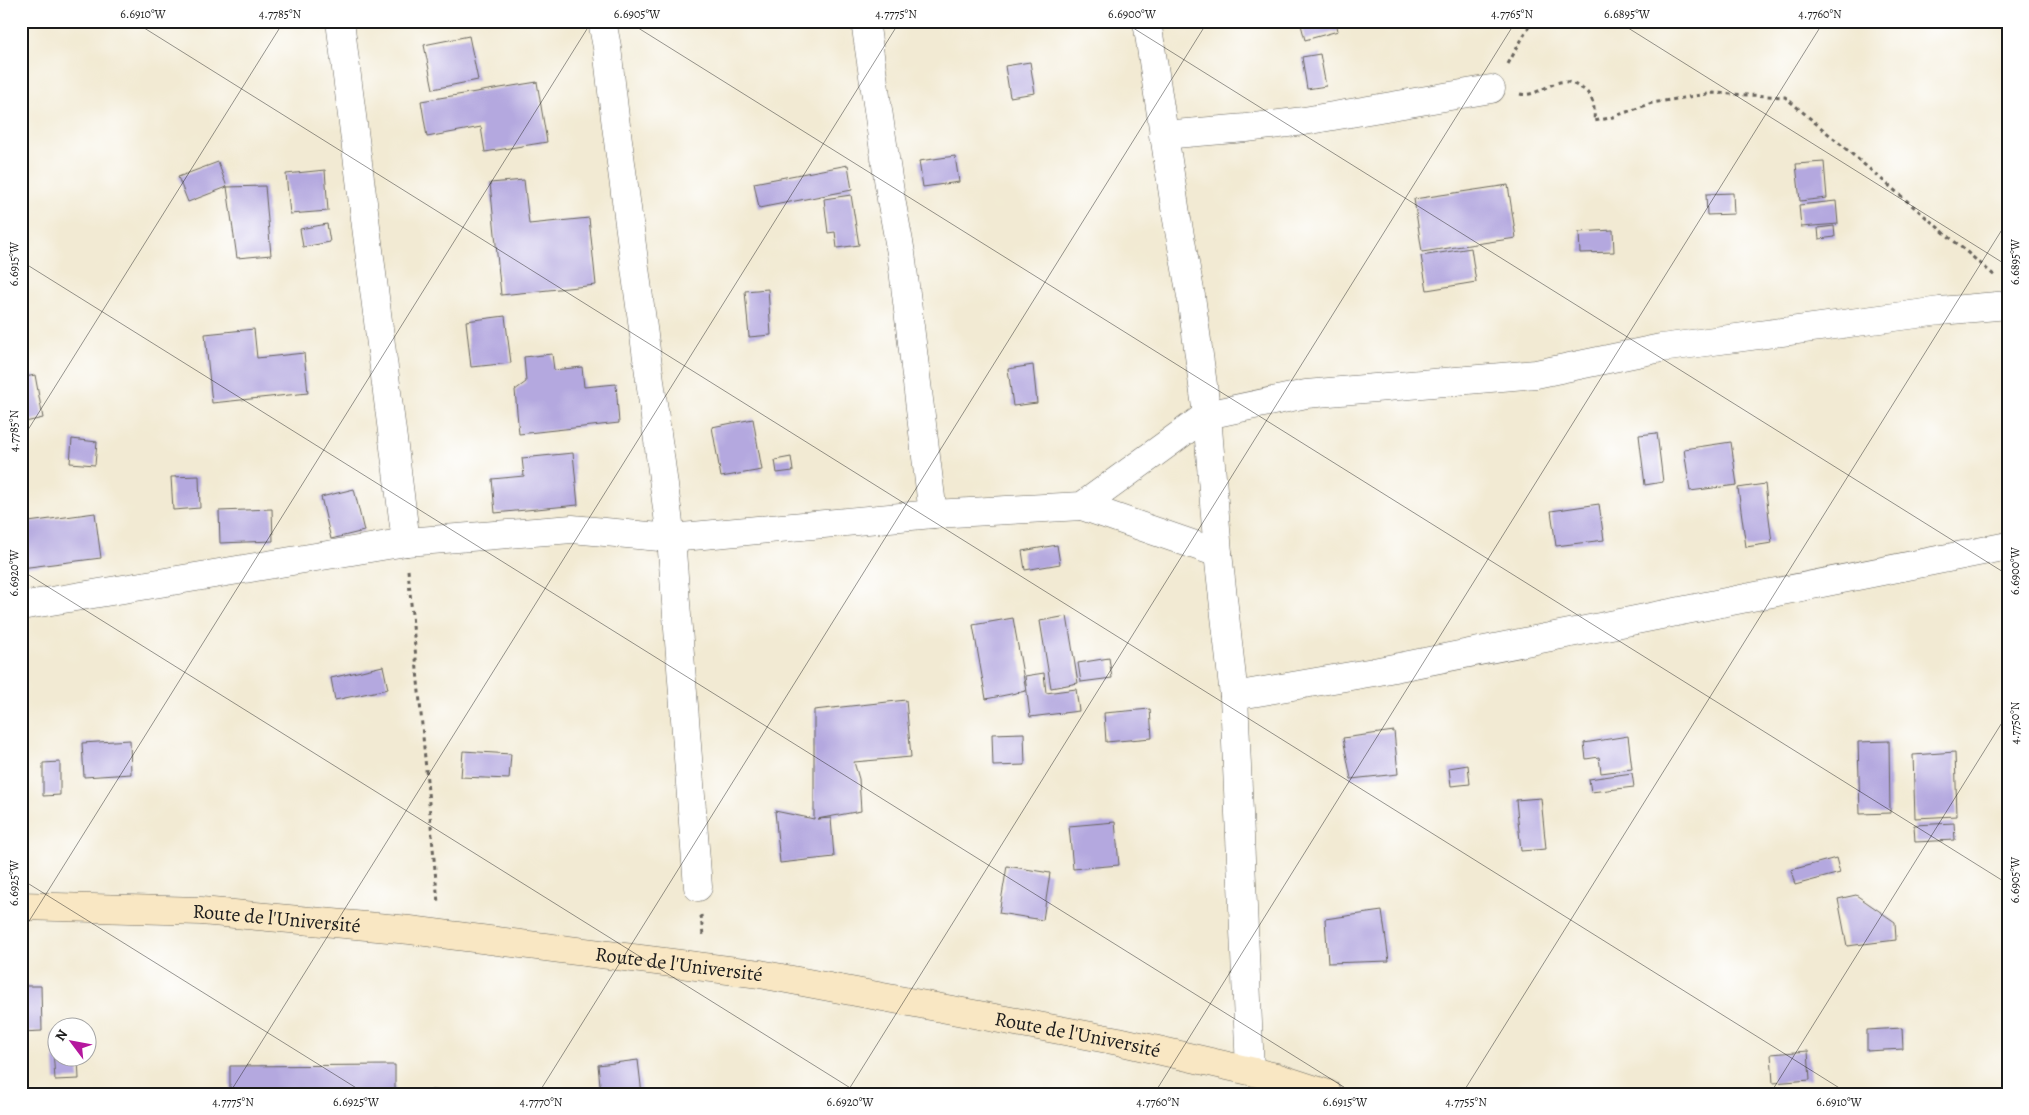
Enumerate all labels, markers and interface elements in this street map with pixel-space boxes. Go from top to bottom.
text: 6.6910°W [120,6,167,22]
text: 4.7785°N [259,6,302,22]
text: 6.6905°W [614,6,661,22]
text: 4.7775°N [875,6,917,22]
text: 6.6900°W [1108,6,1157,22]
text: 4.7765°N [1491,6,1533,22]
text: 6.6895°W [1604,6,1651,22]
text: 4.7760°N [1798,6,1842,22]
text: 6.6895°W [2007,238,2023,285]
text: 6.6915°W [6,241,22,286]
text: 4.7785°N [6,409,22,452]
text: 6.6900°W [2007,546,2023,595]
text: 6.6920°W [6,549,22,597]
text: 4.7750°N [2007,701,2023,744]
text: 6.6905°W [2007,856,2023,903]
text: 6.6925°W [6,859,22,906]
street label: Route de l'Université [192,898,362,939]
street label: Route de l'Université [594,940,764,988]
street label: Route de l'Université [992,1005,1163,1064]
north arrow [48,1018,98,1068]
text: N [51,1026,72,1045]
text: 4.7775°N [212,1094,254,1110]
text: 6.6925°W [333,1094,380,1110]
text: 4.7770°N [520,1094,563,1110]
text: 6.6920°W [826,1094,874,1110]
text: 4.7760°N [1136,1094,1180,1110]
text: 6.6915°W [1323,1094,1368,1110]
text: 4.7755°N [1445,1094,1487,1110]
text: 6.6910°W [1816,1094,1863,1110]

